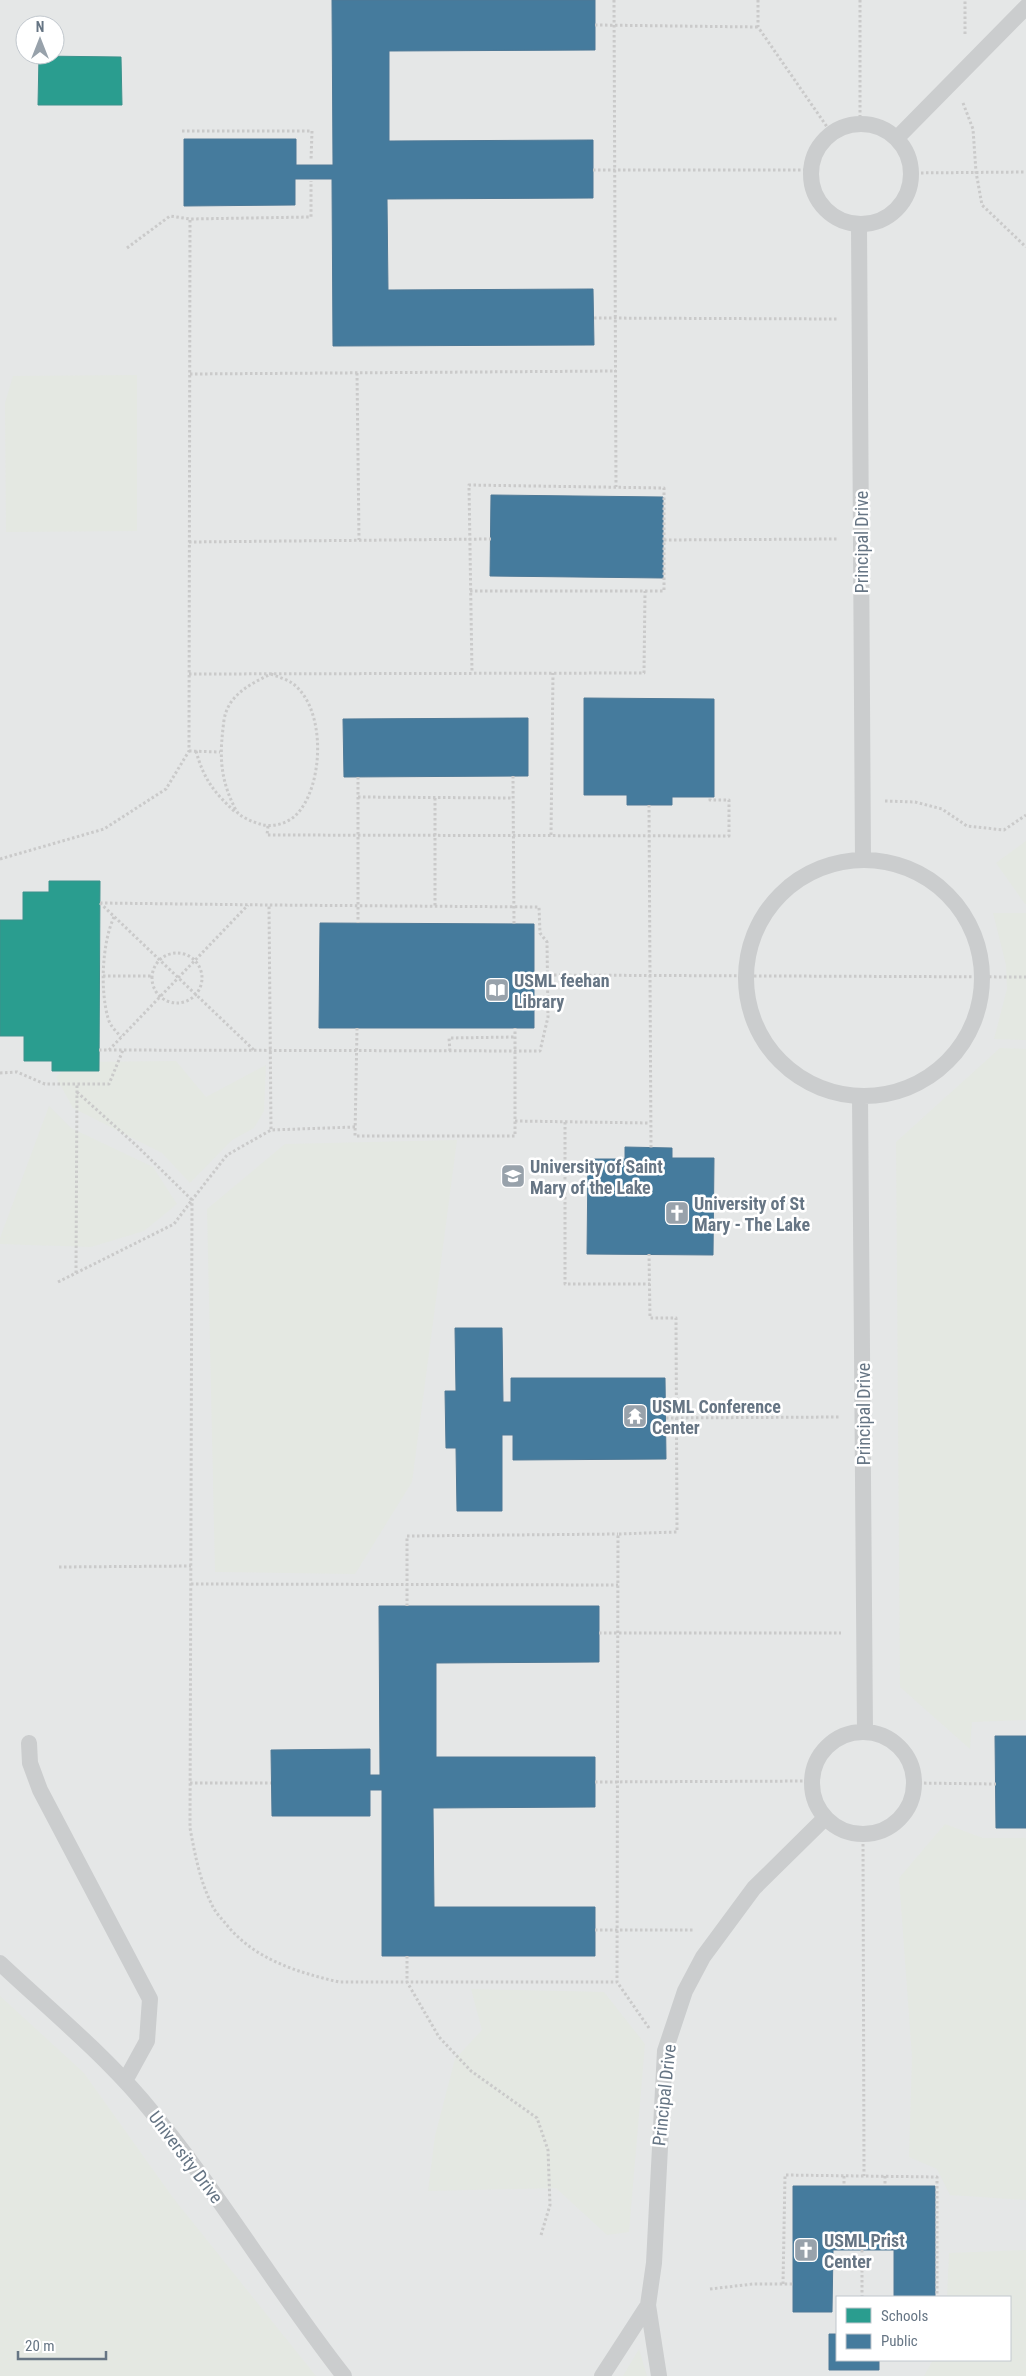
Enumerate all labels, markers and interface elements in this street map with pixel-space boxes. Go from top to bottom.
north arrow [15,15,65,65]
text: N [36,19,44,35]
street label: Principal Drive [851,491,872,593]
place label: USML feehan Library [514,970,610,1012]
library icon: USML feehan Library [484,977,510,1003]
place label: University of Saint Mary of the Lake [530,1156,663,1198]
school or university icon: University of Saint Mary of the Lake [500,1163,526,1189]
place label: University of St Mary - The Lake [694,1193,810,1235]
church icon: University of St Mary - The Lake [664,1200,690,1226]
street label: Principal Drive [853,1363,874,1465]
place label: USML Conference Center [652,1396,781,1438]
temple icon: USML Conference Center [622,1403,648,1429]
street label: Principal Drive [648,2043,680,2147]
street label: University Drive [145,2107,227,2207]
place label: USML Prist Center [824,2230,905,2272]
church icon: USML Prist Center [793,2237,819,2263]
legend [836,2296,1011,2361]
text: Schools [881,2307,928,2325]
scale bar [18,2328,105,2360]
text: Public [881,2332,918,2350]
text: 20 m [25,2337,55,2355]

